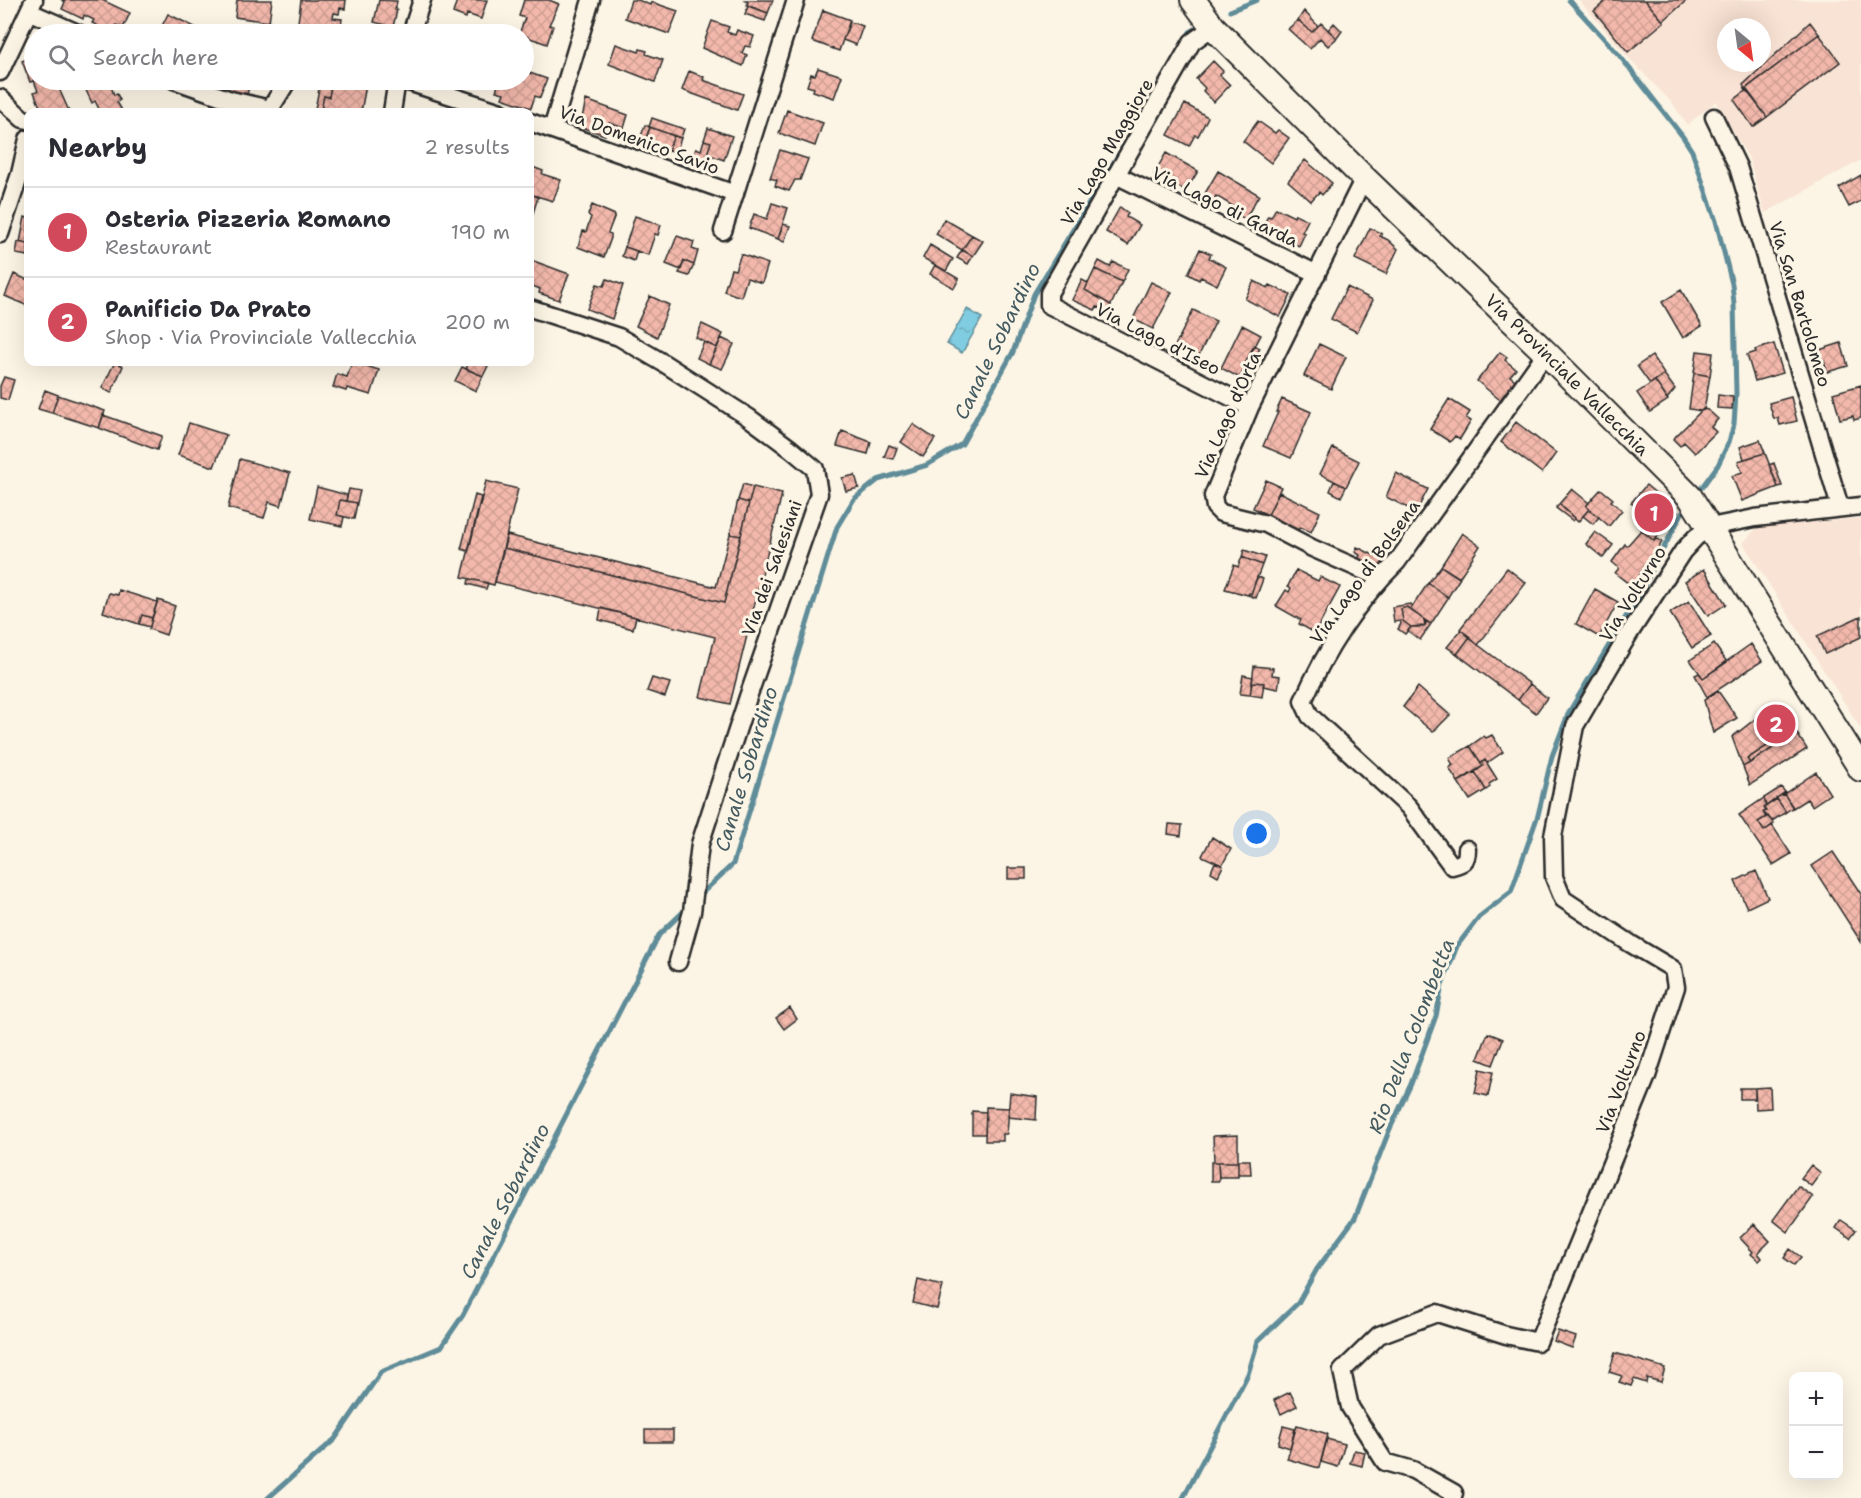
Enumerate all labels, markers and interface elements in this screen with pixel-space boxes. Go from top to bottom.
north arrow [1717,18,1771,72]
search box [24,24,534,90]
icon: search [45,41,78,74]
text: Search here [93,43,219,72]
street label: Via Lago Maggiore [1055,74,1159,230]
street label: Via Domenico Savio [555,100,723,180]
text: Nearby [48,130,147,165]
text: 2 results [424,134,510,160]
street label: Via Lago di Garda [1148,161,1302,253]
text: Osteria Pizzeria Romano [105,205,391,234]
street label: Via San Bartolomeo [1763,218,1837,390]
text: 1 [63,219,72,245]
text: 190 m [451,219,510,245]
text: Restaurant [105,234,212,260]
water label: Canale Sobardino [948,258,1046,424]
street label: Via Provinciale Vallecchia [1480,289,1654,461]
text: Panificio Da Prato [105,295,311,324]
street label: Via Lago d'Iseo [1091,297,1225,381]
text: 2 [61,309,75,335]
text: 200 m [445,309,510,335]
text: Shop · Via Provinciale Vallecchia [105,324,417,350]
street label: Via Lago d'Orta [1189,348,1267,482]
pin: 1 [1634,490,1674,536]
street label: Via Lago di Bolsena [1304,495,1426,649]
street label: Via dei Salesiani [736,497,808,639]
street label: Via Volturno [1594,542,1672,646]
water label: Canale Sobardino [709,683,783,855]
pin: 2 [1756,702,1796,746]
your location [1242,819,1271,848]
water label: Rio Della Colombetta [1362,935,1460,1137]
street label: Via Volturno [1590,1027,1652,1137]
water label: Canale Sobardino [455,1119,555,1283]
map controls [1789,1372,1843,1480]
button: + [1789,1372,1843,1426]
button: − [1789,1426,1843,1480]

